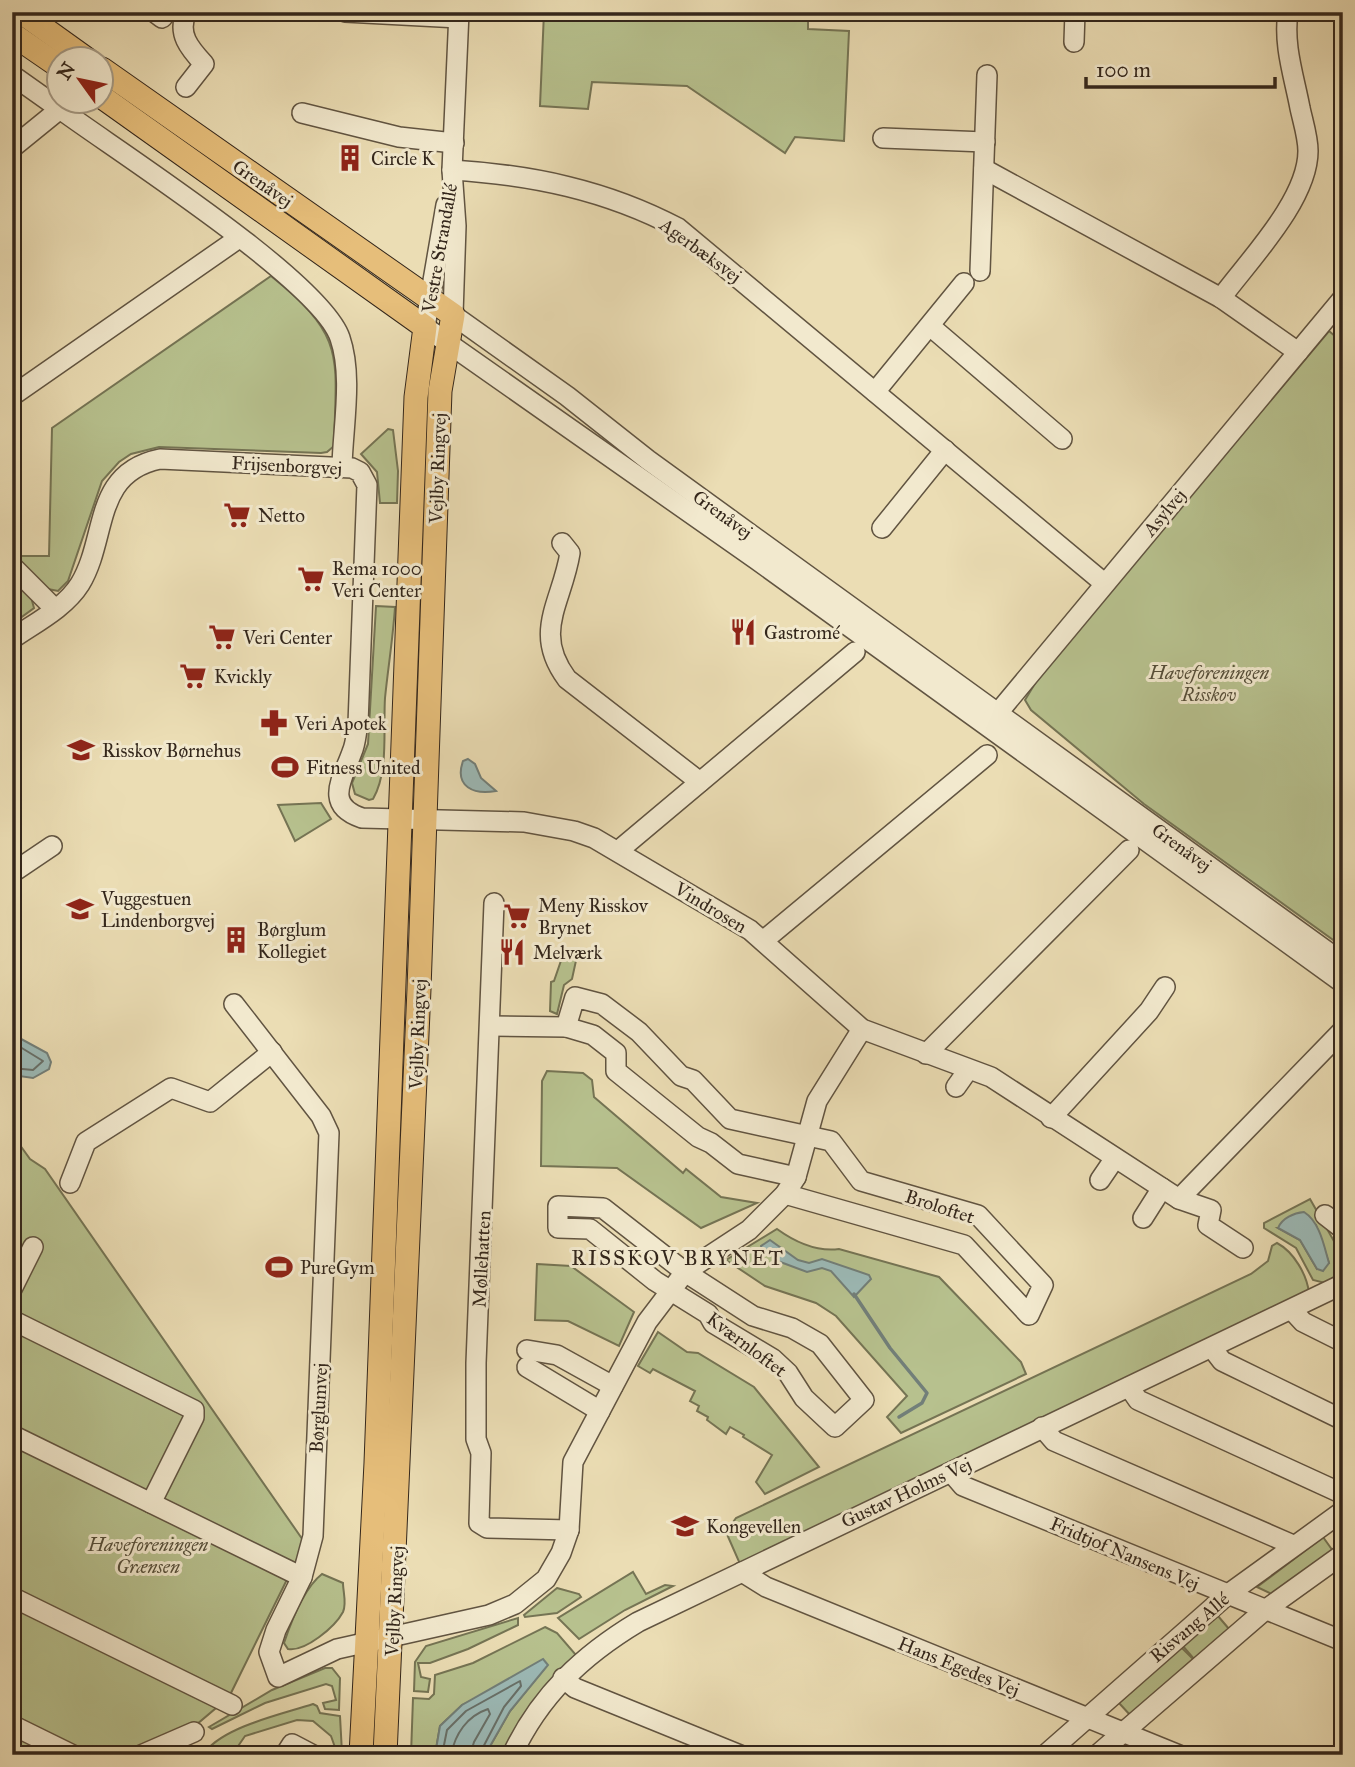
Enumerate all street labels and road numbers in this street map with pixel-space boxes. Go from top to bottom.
street label: Grenåvej [228,154,297,212]
street label: Vestre Strandallé [417,181,462,316]
street label: Agerbæksvej [654,212,746,289]
street label: Vejlby Ringvej [424,412,452,525]
street label: Frijsenborgvej [231,451,343,481]
street label: Asylvej [1137,484,1191,542]
street label: Grenåvej [688,485,757,544]
street label: Grenåvej [1147,818,1216,877]
street label: Vindrosen [670,876,751,938]
street label: Vejlby Ringvej [404,978,432,1091]
street label: Broloftet [902,1184,978,1229]
street label: Møllehatten [467,1210,496,1308]
street label: Kværnloftet [702,1307,791,1382]
street label: Børglumvej [305,1362,333,1454]
street label: Gustav Holms Vej [837,1452,975,1533]
street label: Fridtjof Nansens Vej [1047,1512,1203,1595]
street label: Vejlby Ringvej [380,1545,410,1658]
street label: Risvang Allé [1145,1587,1234,1668]
street label: Hans Egedes Vej [894,1632,1023,1702]

